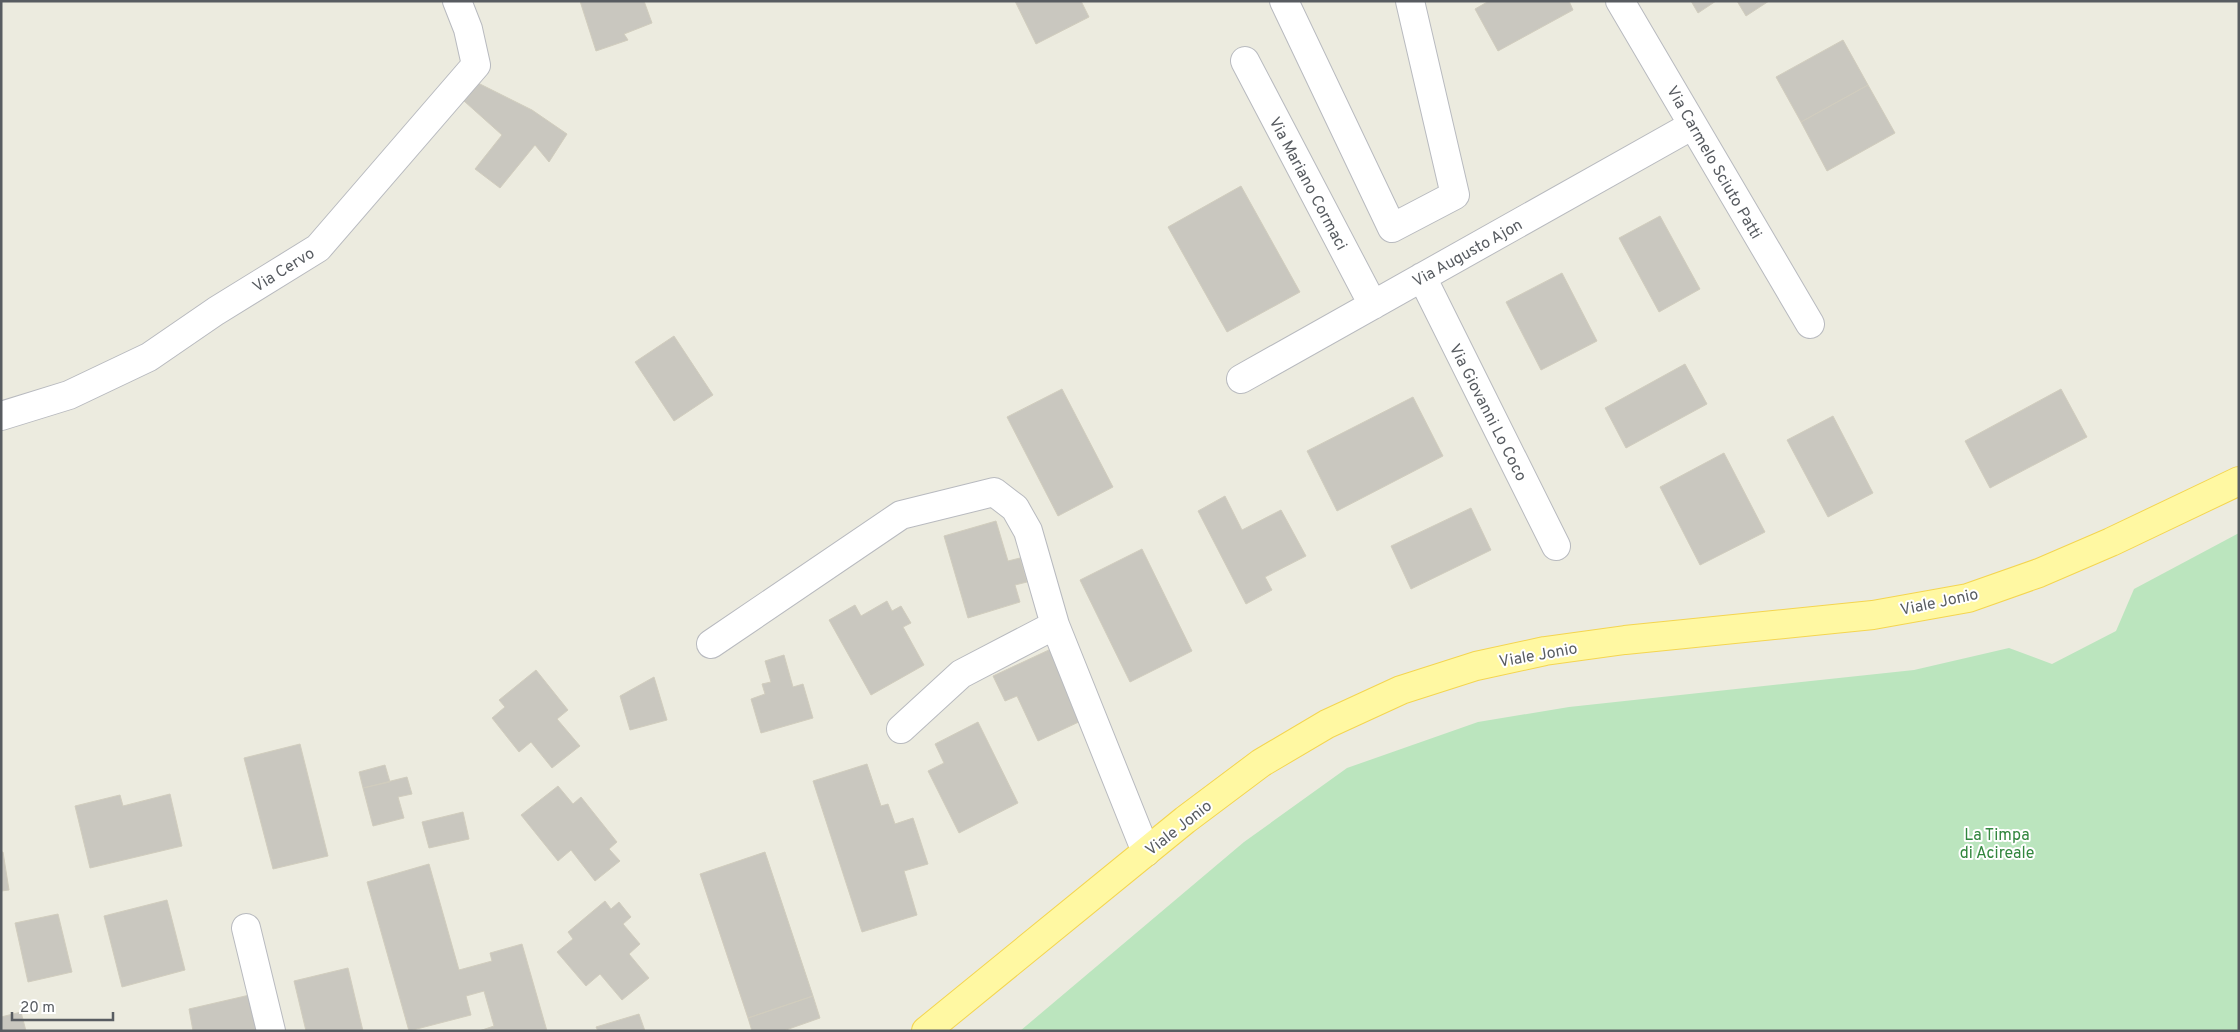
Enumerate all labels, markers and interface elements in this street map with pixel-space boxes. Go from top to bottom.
street label: Via Carmelo Sciuto Patti [1661,83,1765,243]
street label: Via Mariano Cormaci [1264,114,1351,254]
street label: Via Augusto Ajon [1410,215,1526,292]
street label: Via Cervo [249,244,319,298]
street label: Via Giovanni Lo Coco [1444,341,1531,485]
street label: Viale Jonio [1899,585,1980,621]
street label: Viale Jonio [1498,639,1579,673]
street label: Viale Jonio [1142,796,1217,861]
park label: La Timpa di Acireale [1960,826,2034,864]
scale bar [12,990,114,1022]
text: 20 m [20,999,55,1018]

